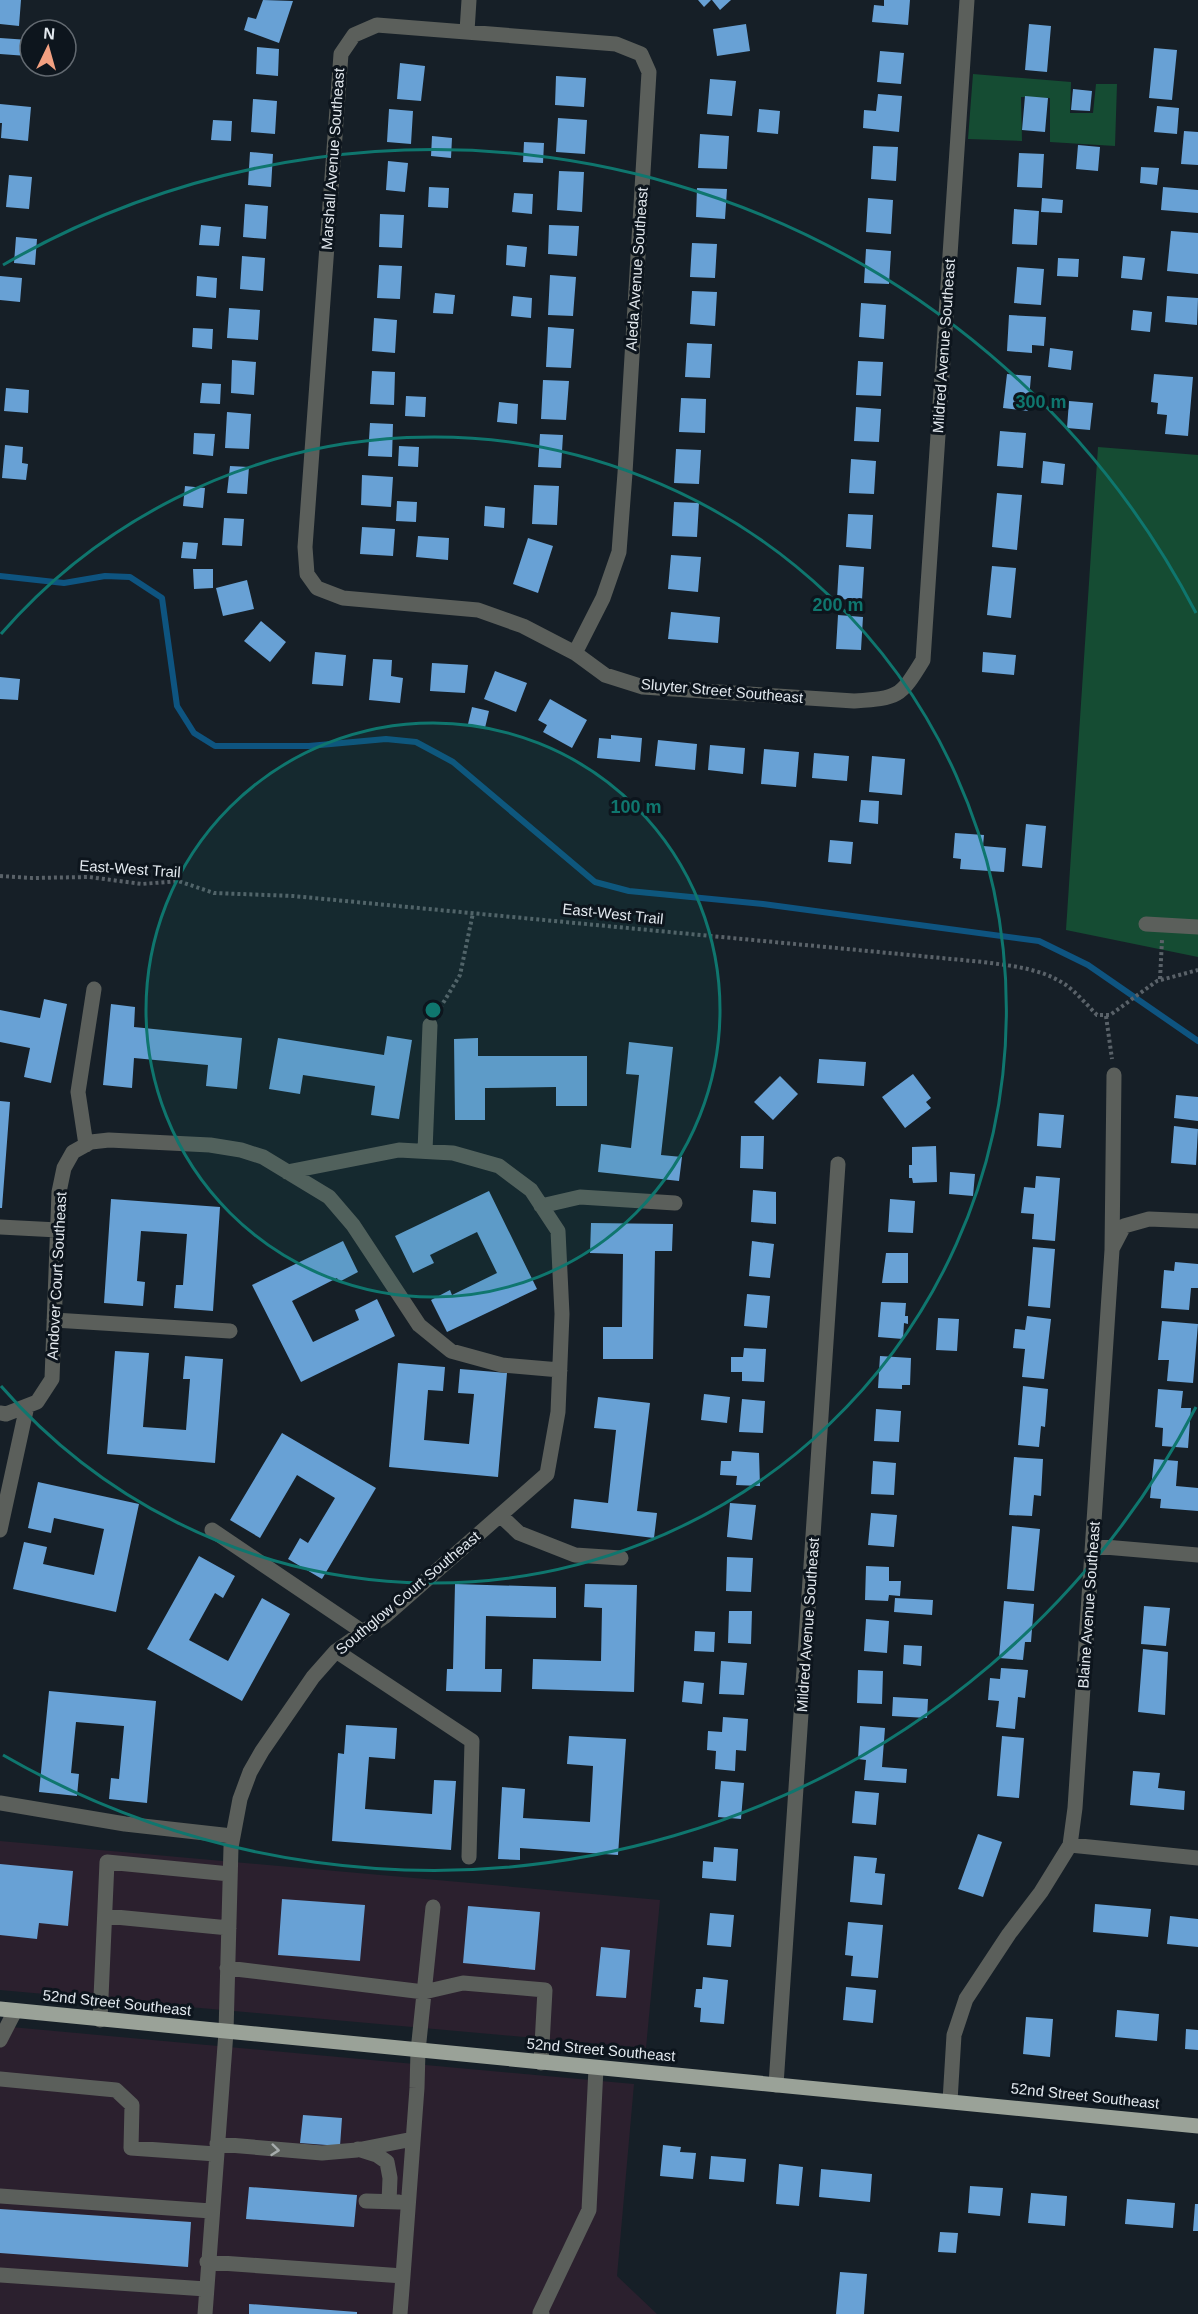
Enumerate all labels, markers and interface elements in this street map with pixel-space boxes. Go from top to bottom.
north arrow [18,18,78,78]
text: N [43,25,56,43]
street label: Marshall Avenue Southeast [318,67,347,251]
street label: Aleda Avenue Southeast [622,186,651,351]
street label: Mildred Avenue Southeast [929,257,958,434]
text: 300 m [1015,392,1067,412]
text: 200 m [812,595,864,615]
street label: Sluyter Street Southeast [640,675,805,706]
text: 100 m [610,797,662,817]
street label: East-West Trail [79,856,181,881]
street label: East-West Trail [562,900,664,927]
centre of rings [423,1000,443,1020]
street label: Andover Court Southeast [44,1191,69,1361]
street label: Blaine Avenue Southeast [1074,1520,1103,1689]
street label: Southglow Court Southeast [332,1527,484,1658]
street label: Mildred Avenue Southeast [793,1536,822,1713]
street label: 52nd Street Southeast [42,1986,193,2019]
street label: 52nd Street Southeast [526,2035,677,2065]
street label: 52nd Street Southeast [1010,2079,1161,2112]
one-way arrow [270,2143,280,2156]

